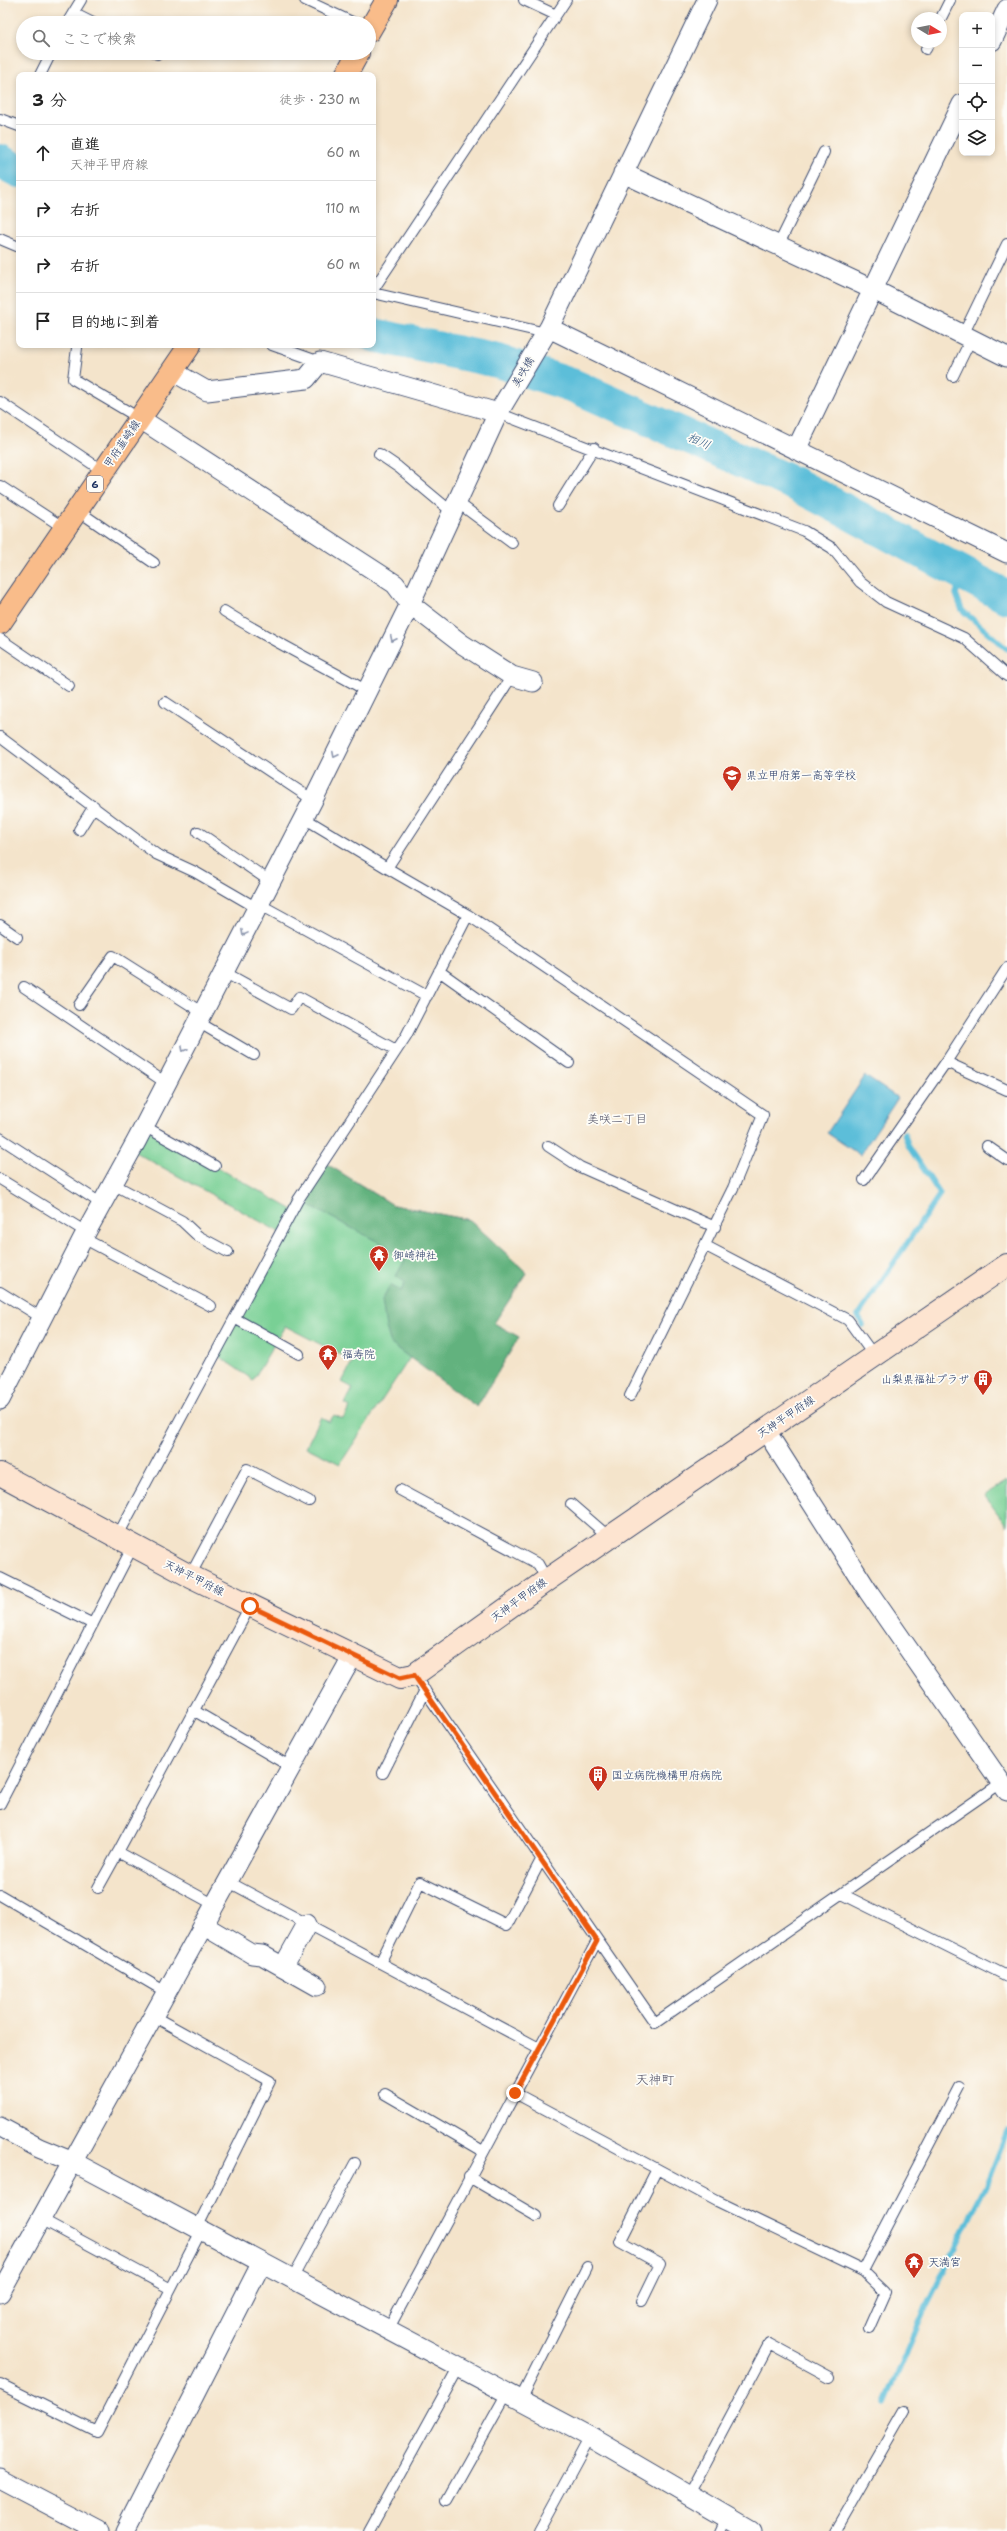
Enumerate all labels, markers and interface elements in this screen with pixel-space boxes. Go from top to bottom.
north arrow [911,12,947,48]
map controls [959,12,995,156]
button: + [959,12,995,48]
search box [16,16,376,60]
icon: search [30,27,52,49]
text: ここで検索 [62,29,137,49]
button: − [959,48,995,84]
button: locate [959,84,995,120]
text: 3 分 [32,89,67,111]
text: 徒歩 · 230 m [279,91,360,108]
button: layers [959,120,995,156]
text: 直進 [70,134,100,154]
icon: ahead [32,142,54,164]
text: 60 m [327,144,360,161]
text: 天神平甲府線 [70,156,148,173]
icon: right [32,198,54,220]
text: 右折 [70,200,100,220]
text: 110 m [325,200,360,217]
icon: right [32,254,54,276]
text: 右折 [70,256,100,276]
text: 60 m [327,256,360,273]
icon: arrive [32,310,54,332]
text: 目的地に到着 [70,312,160,332]
street label: 美咲橋 [508,354,538,390]
street label: 甲府韮崎線 [100,417,144,471]
water label: 相川 [685,429,713,453]
road number: 6 [87,476,103,492]
one-way arrow [390,634,398,642]
one-way arrow [333,751,340,759]
school or university icon: 県立甲府第一高等学校 [721,764,743,792]
place label: 県立甲府第一高等学校 [746,768,856,783]
one-way arrow [241,929,249,936]
one-way arrow [181,1044,189,1052]
district label: 美咲二丁目 [587,1111,647,1127]
temple icon: 御崎神社 [368,1244,390,1272]
place label: 御崎神社 [393,1248,437,1263]
temple icon: 福寿院 [317,1343,339,1371]
place label: 福寿院 [342,1347,375,1362]
building icon: 山梨県福祉プラザ [972,1368,994,1396]
place label: 山梨県福祉プラザ [881,1372,969,1387]
street label: 天神平甲府線 [754,1392,818,1442]
street label: 天神平甲府線 [161,1556,227,1600]
street label: 天神平甲府線 [488,1575,550,1625]
route start [241,1597,259,1615]
building icon: 国立病院機構甲府病院 [587,1764,609,1792]
place label: 国立病院機構甲府病院 [612,1768,722,1783]
district label: 天神町 [635,2071,675,2088]
route end [506,2084,524,2102]
temple icon: 天満宮 [903,2251,925,2279]
place label: 天満宮 [928,2255,961,2270]

